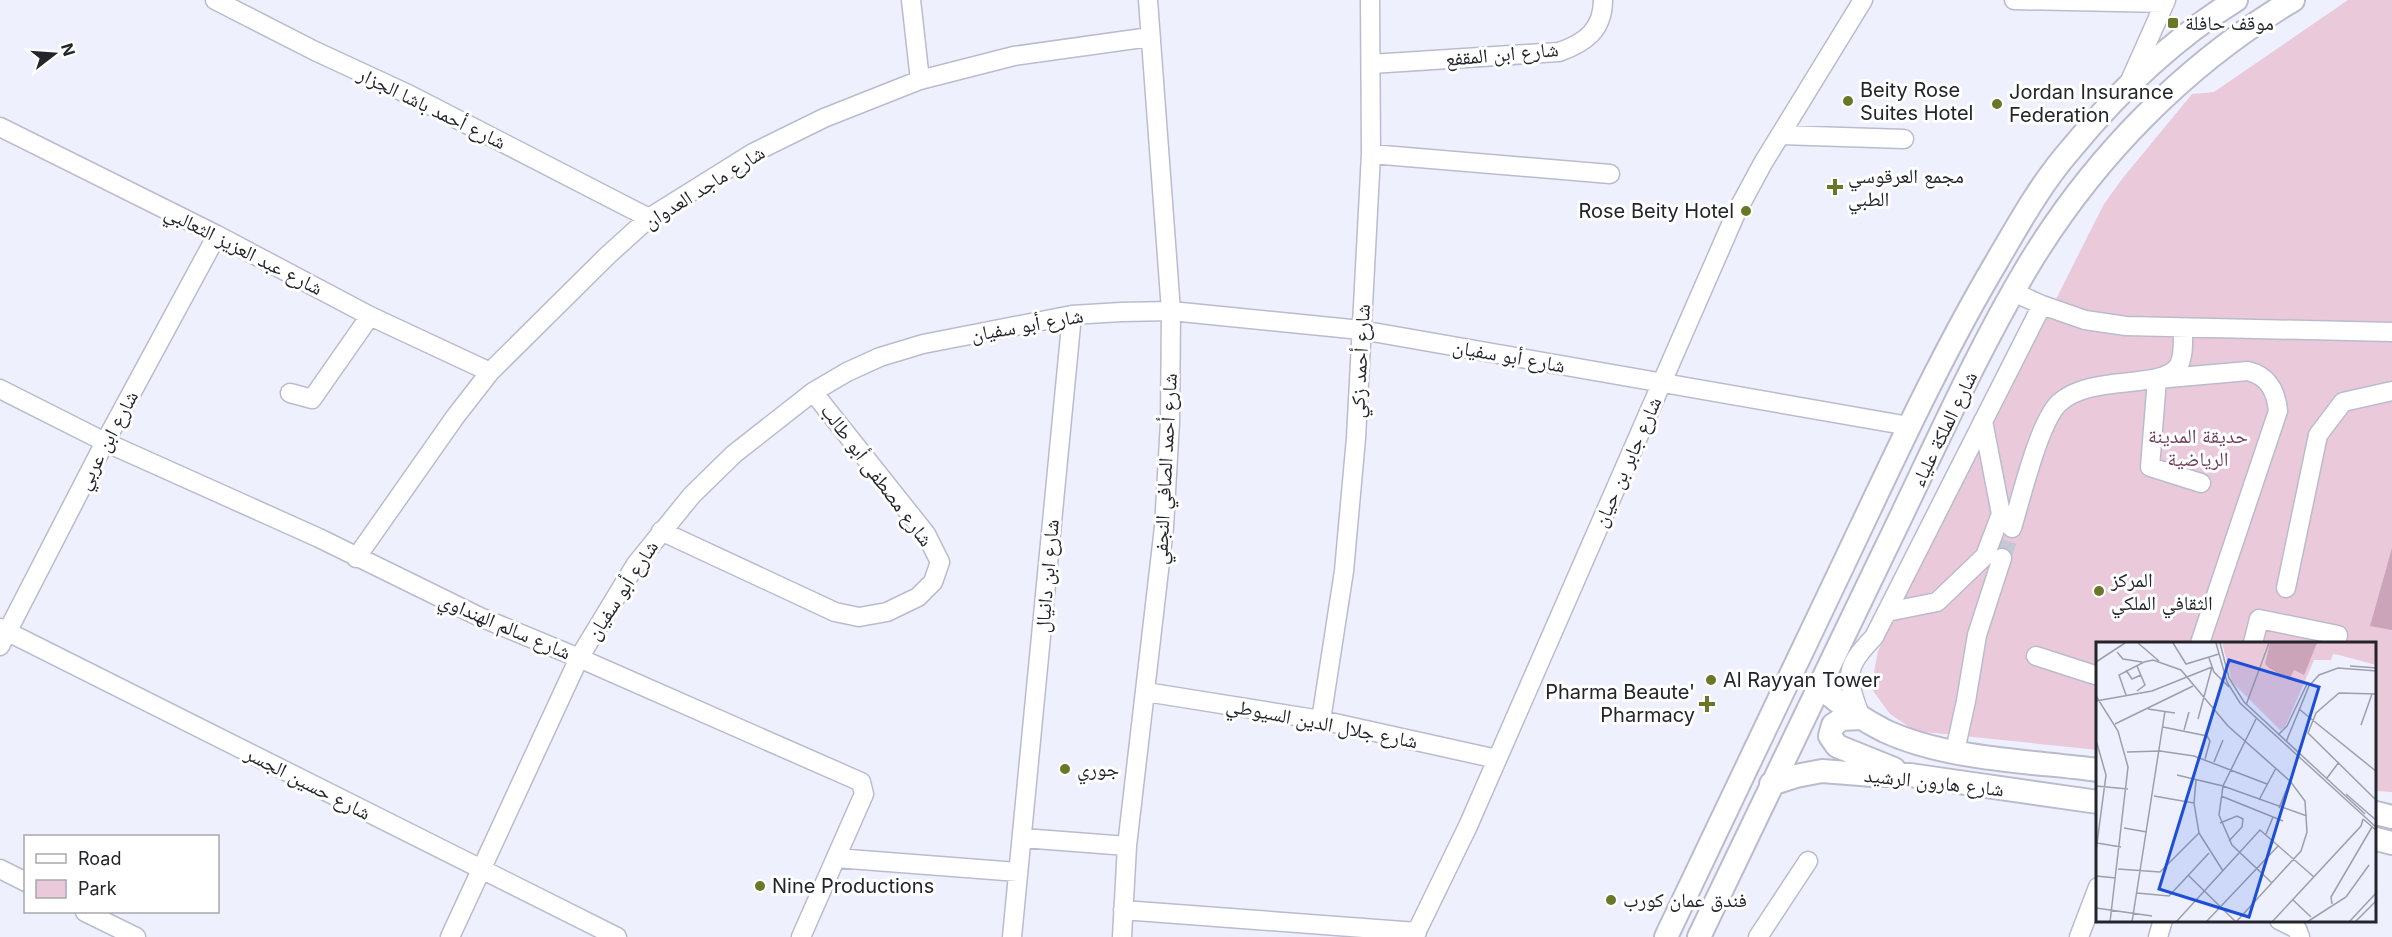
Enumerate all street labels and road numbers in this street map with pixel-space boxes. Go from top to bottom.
street label: شارع ابن المقفع [1444,37,1560,72]
street label: شارع أحمد باشا الجزار [353,61,510,155]
street label: شارع ماجد العدوان [639,140,770,235]
street label: شارع عبد العزيز الثعالبي [159,200,327,304]
street label: شارع أبو سفيان [969,303,1085,348]
street label: شارع أحمد زكي [1345,303,1379,419]
street label: شارع أبو سفيان [1451,334,1567,379]
street label: شارع الملكة علياء [1906,367,1983,491]
street label: شارع أحمد الصافي النجفي [1148,373,1186,565]
street label: شارع ابن عربي [71,386,147,496]
street label: شارع جابر بن حيان [1588,393,1667,531]
street label: شارع مصطفى أبو طالب [815,399,938,552]
street label: شارع ابن دانيال [1030,518,1065,634]
street label: شارع أبو سفيان [581,536,664,645]
street label: شارع سالم الهنداوي [434,587,574,668]
street label: شارع جلال الدين السيوطي [1223,693,1420,757]
street label: شارع حسين الجسر [240,741,375,826]
street label: شارع هارون الرشيد [1863,763,2005,802]

